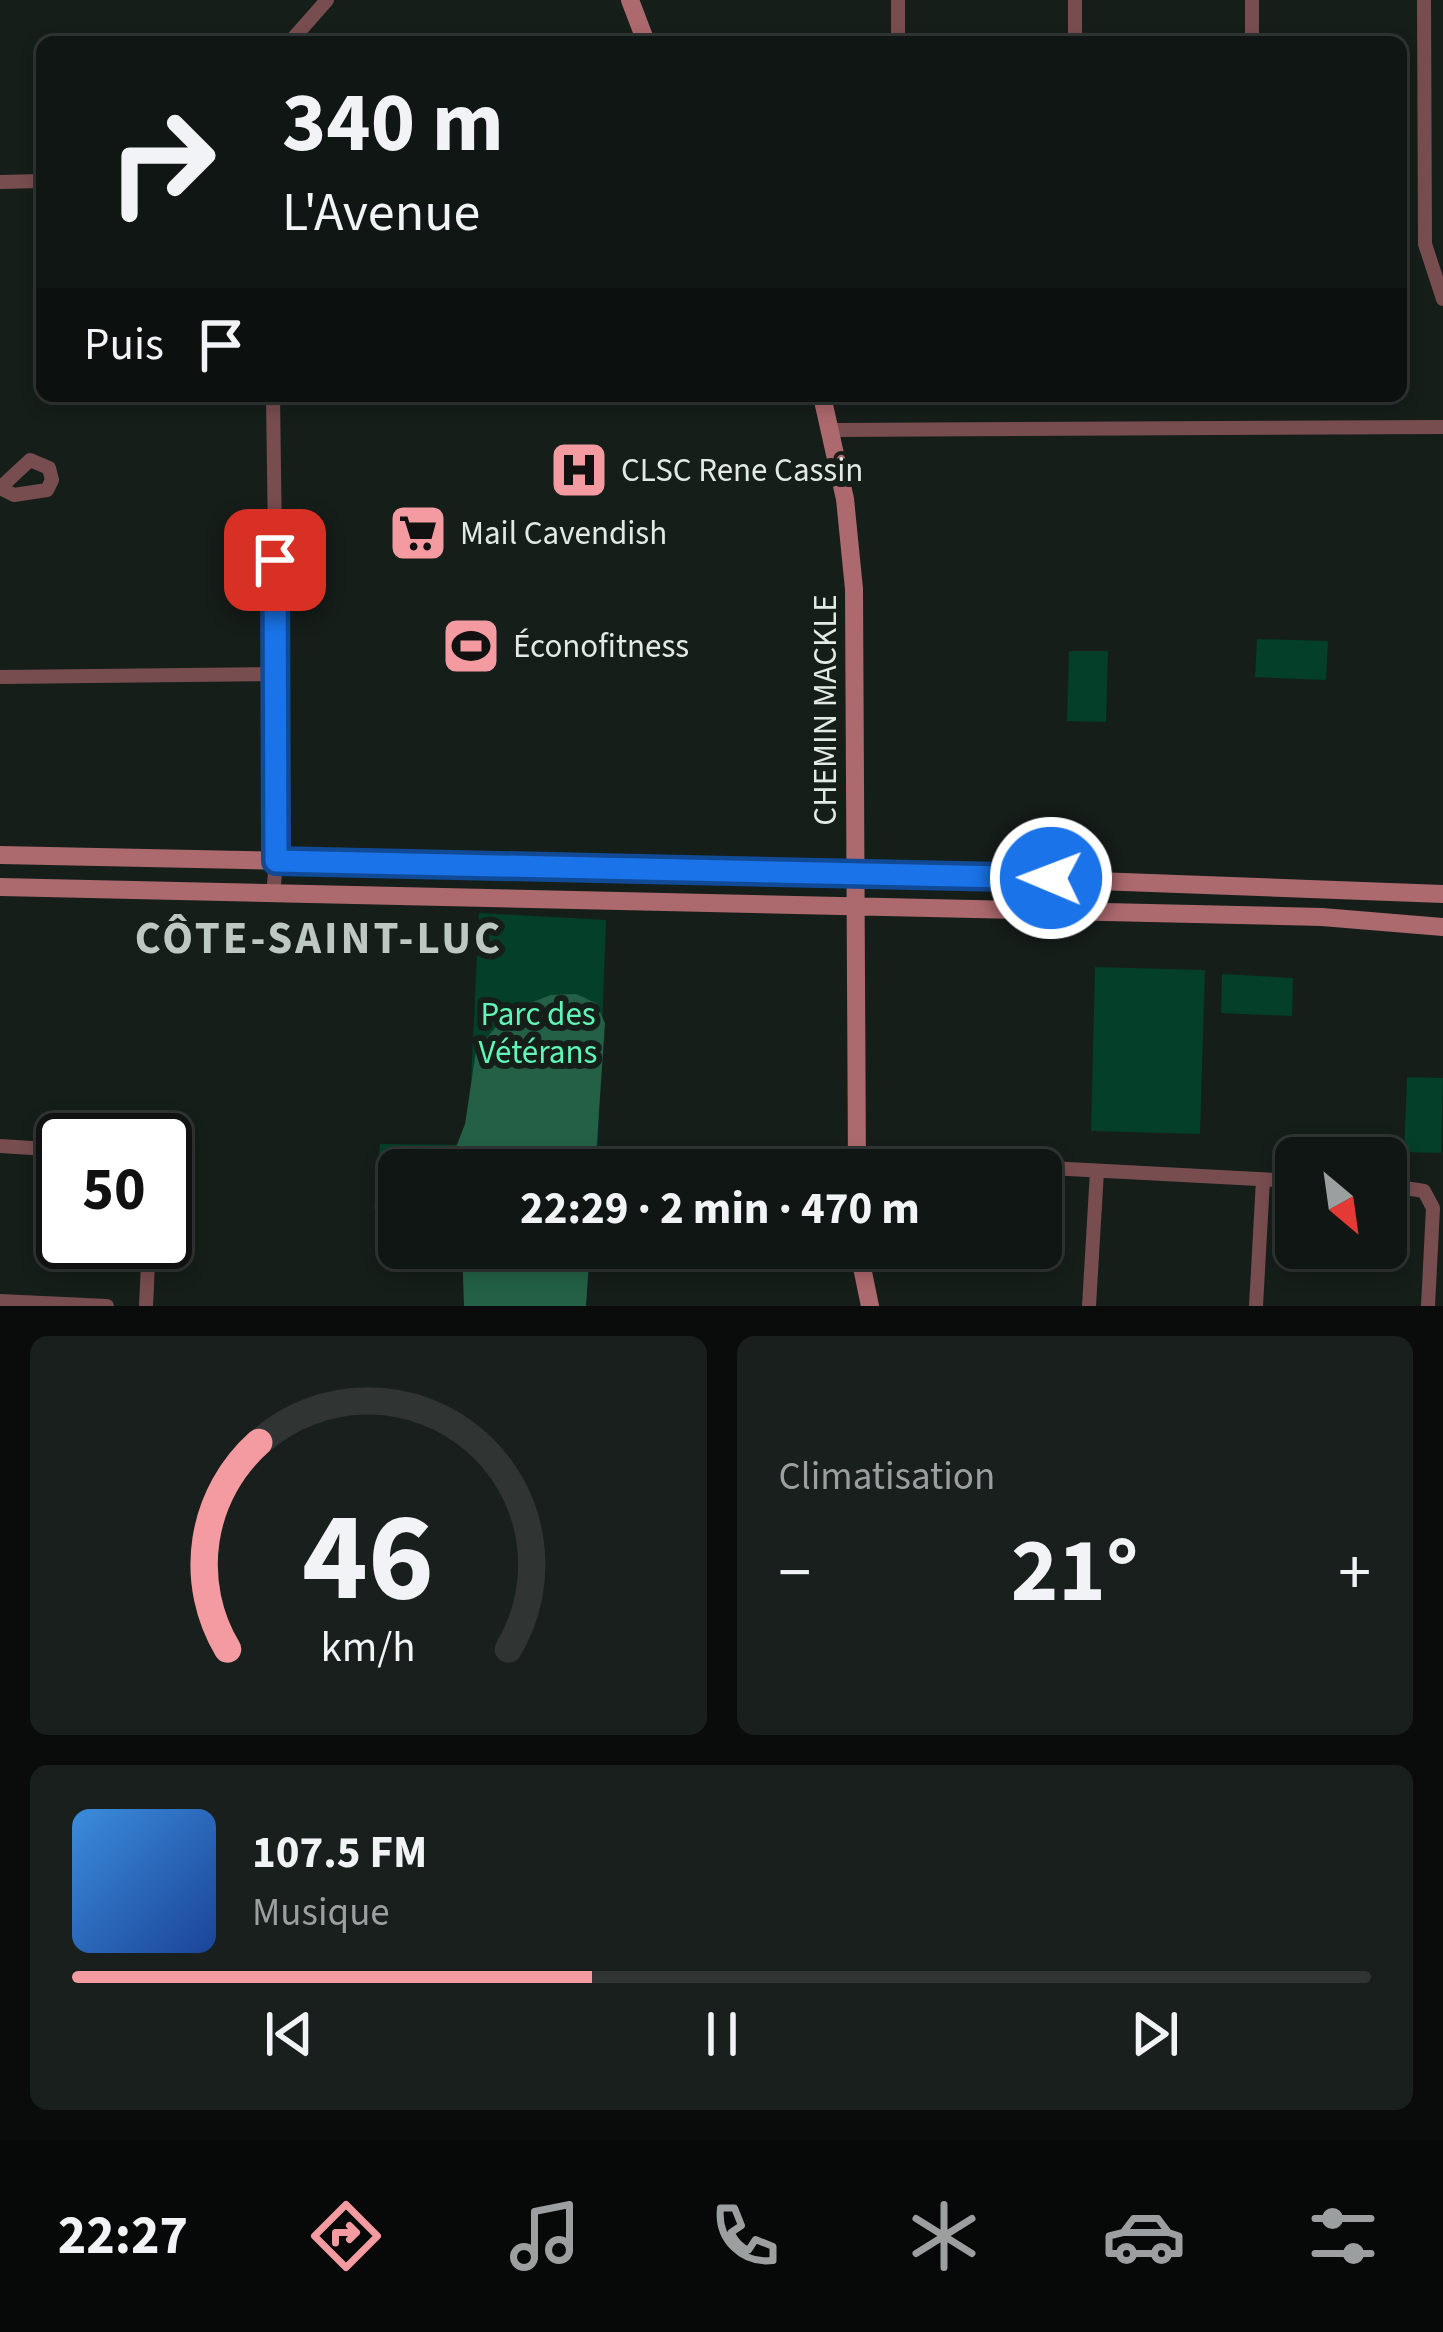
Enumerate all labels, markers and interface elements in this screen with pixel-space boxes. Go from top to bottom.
text: 340 m [282,64,504,184]
icon: right [84,84,240,240]
text: L'Avenue [282,175,480,252]
icon: arrive [188,312,254,378]
text: Puis [84,313,164,377]
hospital icon: CLSC Rene Cassin [548,439,610,501]
place label: CLSC Rene Cassin [621,447,863,494]
supermarket icon: Mail Cavendish [387,502,449,564]
pin [224,509,326,611]
place label: Mail Cavendish [460,510,667,557]
icon: arrive [242,527,308,593]
street label: CHEMIN MACKLE [802,594,849,826]
sports icon: Éconofitness [440,615,502,677]
place label: Éconofitness [513,623,689,670]
position arrow [988,815,1114,941]
district label: CÔTE-SAINT-LUC [135,907,503,971]
park label: Parc des Vétérans [479,991,597,1076]
speed limit sign: 50 [36,1113,192,1269]
north arrow [1275,1137,1407,1269]
map controls [1275,1137,1407,1269]
text: 22:29 · 2 min · 470 m [520,1177,920,1241]
text: Climatisation [779,1449,995,1505]
text: 46 [302,1470,434,1648]
text: 21° [1011,1508,1139,1636]
text: − [779,1526,811,1620]
text: + [1338,1526,1371,1620]
text: km/h [321,1616,416,1677]
text: 107.5 FM [252,1821,427,1885]
text: Musique [252,1885,390,1941]
icon: previous [256,2001,322,2067]
icon: pause [689,2001,755,2067]
icon: next [1122,2001,1188,2067]
icon: directions [304,2194,388,2278]
icon: music [503,2194,587,2278]
icon: phone [703,2194,787,2278]
icon: climate [902,2194,986,2278]
icon: car [1102,2194,1186,2278]
icon: filters [1301,2194,1385,2278]
text: 22:27 [58,2198,188,2275]

